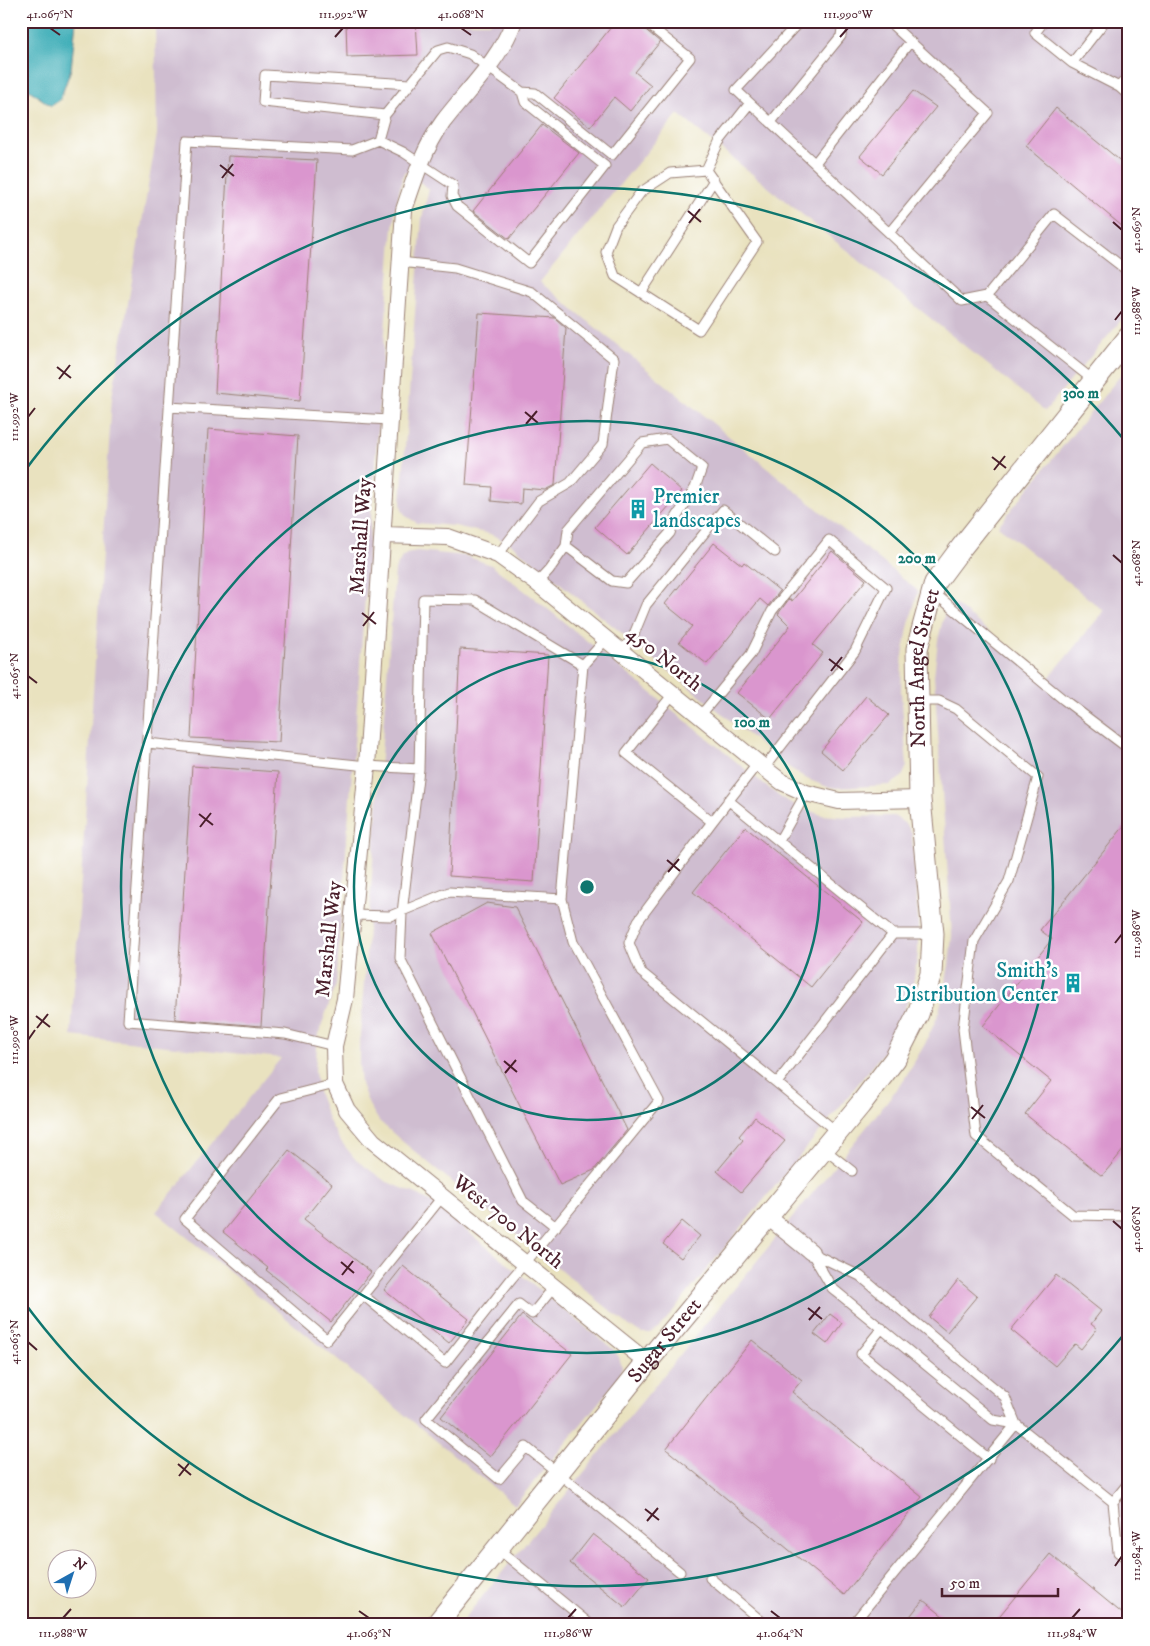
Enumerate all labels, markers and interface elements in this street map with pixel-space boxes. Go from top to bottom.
text: 41.067°N [27,7,74,22]
text: 111.992°W [319,7,368,22]
text: 41.068°N [438,7,484,22]
text: 111.990°W [823,7,874,22]
text: 41.069°N [1129,207,1144,253]
text: 111.988°W [1129,286,1144,335]
text: 300 m [1063,384,1100,403]
text: 111.992°W [7,392,22,441]
street label: Marshall Way [344,476,378,595]
place label: Premier landscapes [653,484,741,534]
building icon: Premier landscapes [627,498,649,520]
text: 41.068°N [1129,540,1144,586]
text: 200 m [898,549,937,568]
street label: North Angel Street [904,585,946,748]
street label: 450 North [621,620,707,698]
text: 41.065°N [7,653,22,699]
text: 100 m [734,713,771,732]
centre of rings [578,878,596,896]
street label: Marshall Way [310,879,348,998]
text: 111.986°W [1129,908,1144,959]
place label: Smith's Distribution Center [895,958,1058,1008]
building icon: Smith's Distribution Center [1062,972,1084,994]
text: 111.990°W [7,1014,22,1065]
street label: West 700 North [446,1169,569,1275]
text: 41.066°N [1129,1205,1144,1252]
street label: Sugar Street [622,1293,708,1388]
text: 41.063°N [7,1319,22,1365]
text: 111.984°W [1129,1530,1144,1581]
north arrow [48,1548,98,1598]
text: N [69,1554,90,1576]
scale bar [942,1566,1059,1598]
text: 50 m [950,1574,980,1593]
text: 111.988°W [39,1626,88,1641]
text: 41.063°N [346,1626,392,1641]
text: 111.986°W [543,1626,594,1641]
text: 41.064°N [756,1626,804,1641]
text: 111.984°W [1047,1626,1098,1641]

